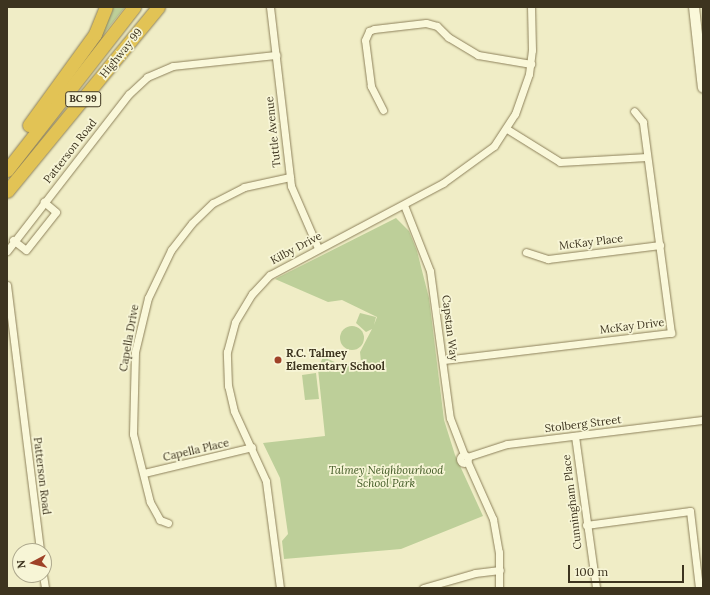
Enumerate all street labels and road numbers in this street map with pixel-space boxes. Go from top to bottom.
street label: Highway 99 [97,25,145,81]
road number: BC 99 [65,91,101,107]
street label: Tuttle Avenue [263,96,283,168]
street label: Patterson Road [41,116,99,186]
street label: Kilby Drive [268,229,324,267]
street label: McKay Place [558,232,624,252]
street label: Capstan Way [439,294,461,362]
street label: Capella Drive [117,303,141,373]
street label: McKay Drive [599,315,665,337]
street label: Stolberg Street [544,413,622,435]
street label: Patterson Road [31,436,53,516]
street label: Capella Place [162,436,230,464]
street label: Cunningham Place [560,454,584,550]

